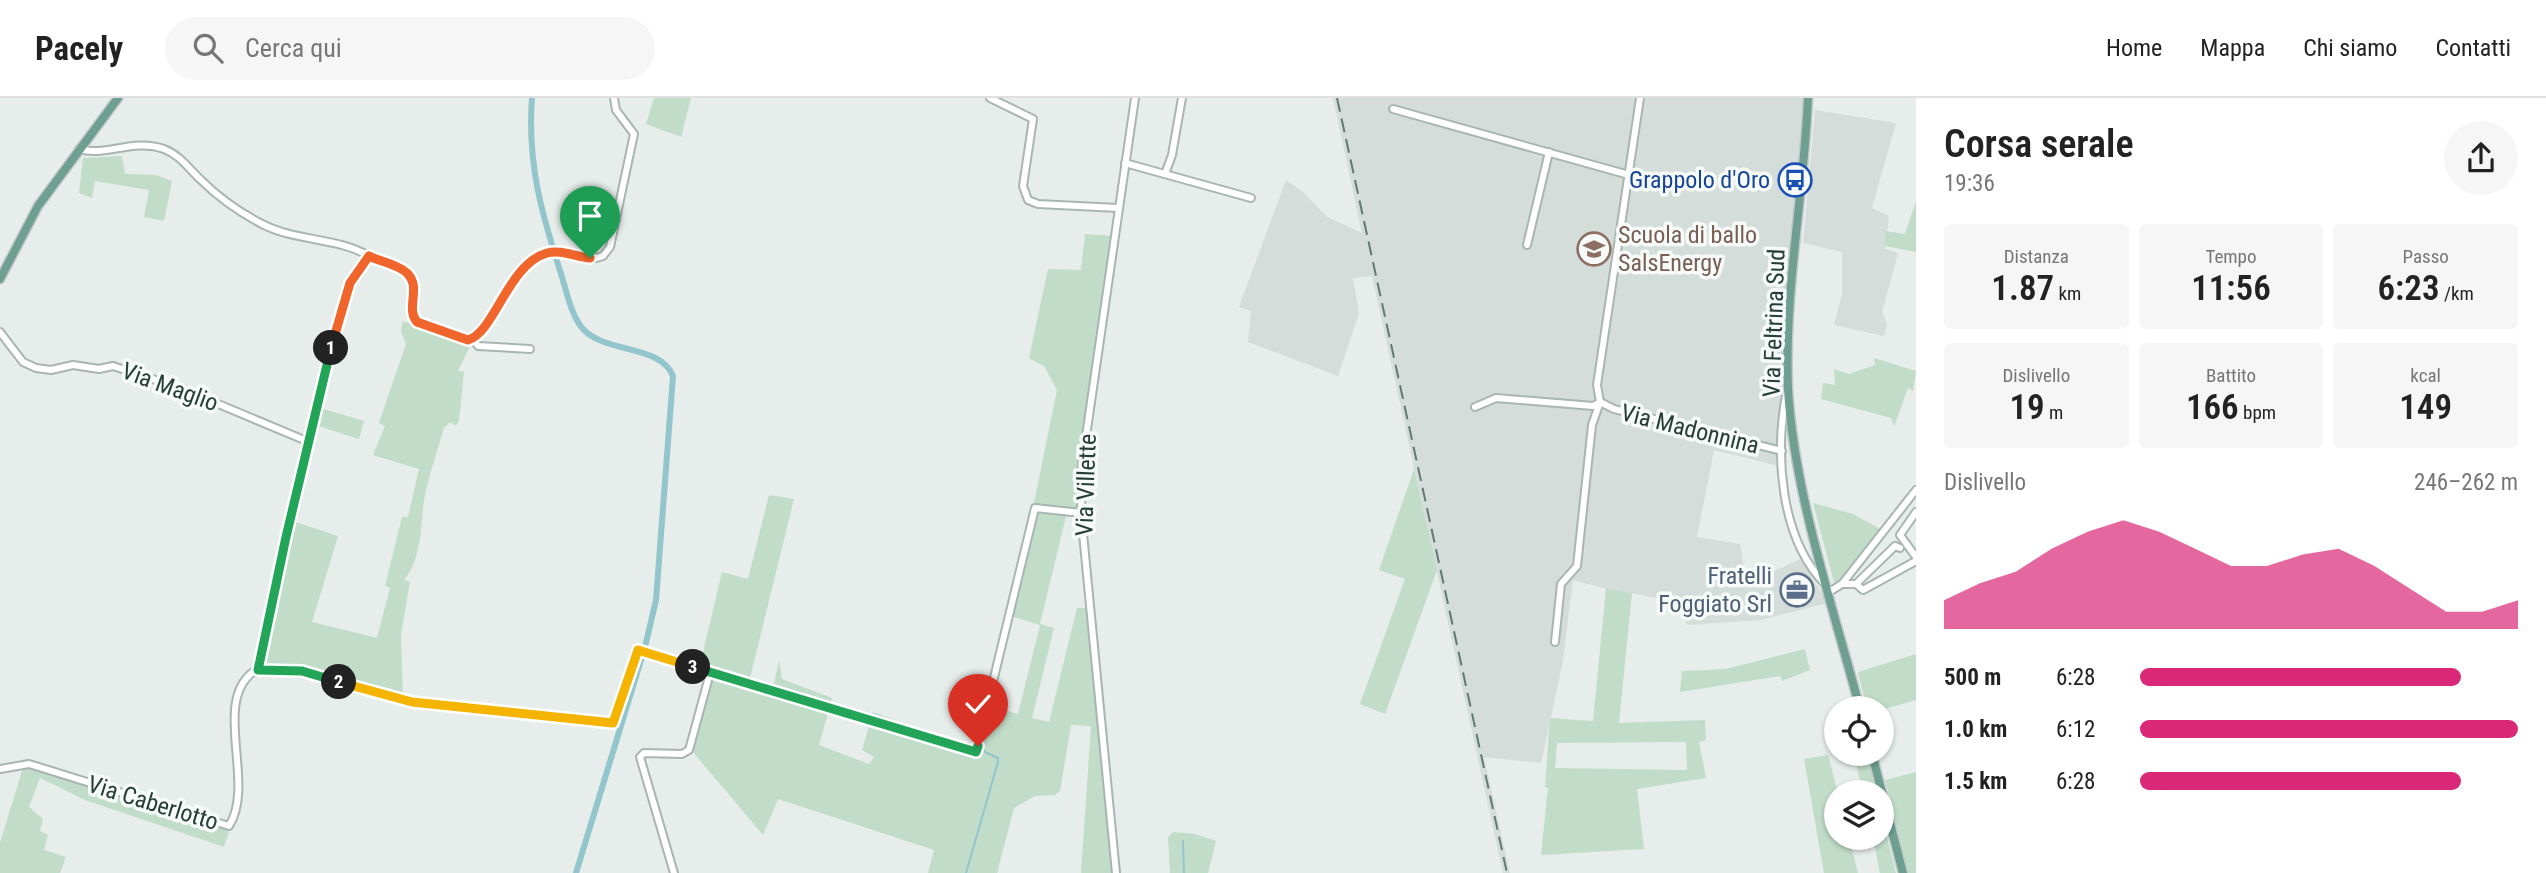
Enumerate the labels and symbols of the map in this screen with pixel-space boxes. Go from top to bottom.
bus stop icon: Grappolo d'Oro [1776,161,1814,199]
place label: Grappolo d'Oro [1629,166,1770,194]
pin [560,186,620,258]
place label: Scuola di ballo SalsEnergy [1618,221,1757,277]
school or university icon: Scuola di ballo SalsEnergy [1575,230,1613,268]
street label: Via Feltrina Sud [1757,248,1791,398]
pin: 1 [314,330,348,366]
street label: Via Maglio [118,357,222,417]
street label: Via Madonnina [1618,398,1762,460]
street label: Via Villette [1070,433,1102,537]
place label: Fratelli Foggiato Srl [1658,562,1772,618]
office icon: Fratelli Foggiato Srl [1778,571,1816,609]
pin: 3 [676,650,710,684]
pin: 2 [322,664,356,700]
pin [948,674,1008,746]
street label: Via Caberlotto [84,770,222,836]

